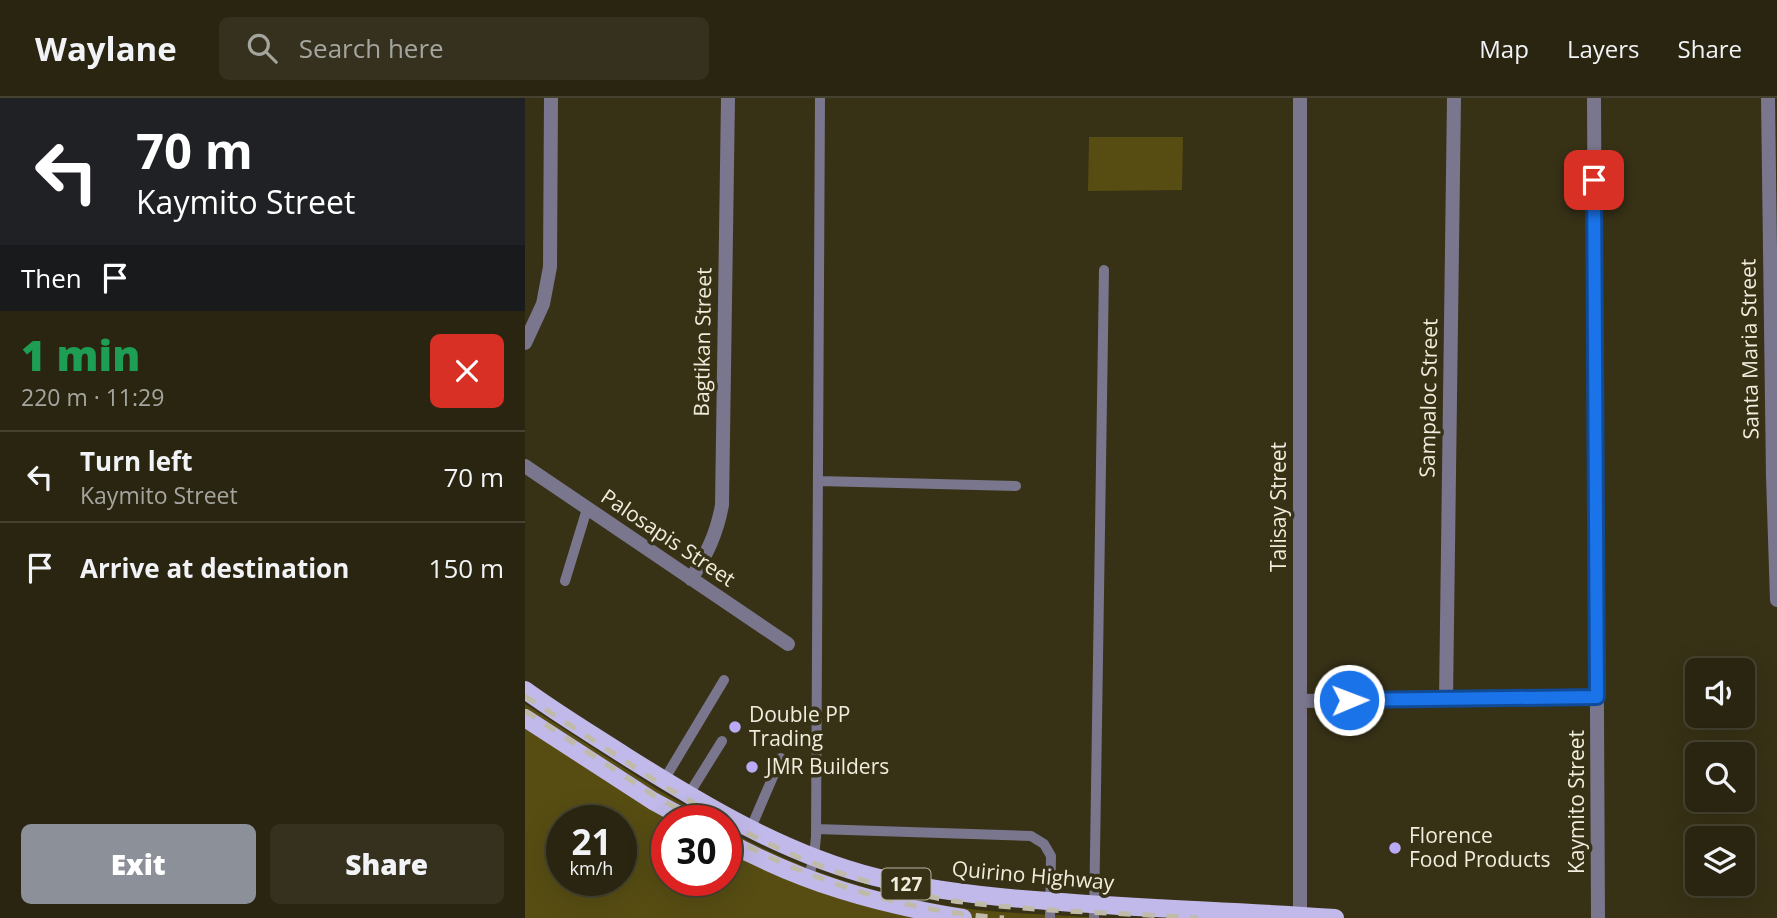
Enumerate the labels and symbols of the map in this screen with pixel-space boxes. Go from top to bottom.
pin [1564,150,1624,210]
street label: Santa Maria Street [1733,258,1765,440]
street label: Bagtikan Street [687,267,717,417]
street label: Sampaloc Street [1413,318,1443,478]
street label: Talisay Street [1264,442,1292,572]
street label: Palosapis Street [596,482,741,592]
position arrow [1312,663,1386,737]
place label: Double PP Trading [749,700,850,752]
marker: Double PP Trading [727,719,743,735]
street label: Kaymito Street [1562,730,1590,874]
place label: JMR Builders [764,752,889,780]
marker: JMR Builders [744,759,760,775]
speed limit sign: 30 [651,805,742,896]
place label: Florence Food Products [1409,821,1551,873]
marker: Florence Food Products [1387,840,1403,856]
street label: Quirino Highway [951,854,1116,896]
road number: 127 [881,869,931,900]

